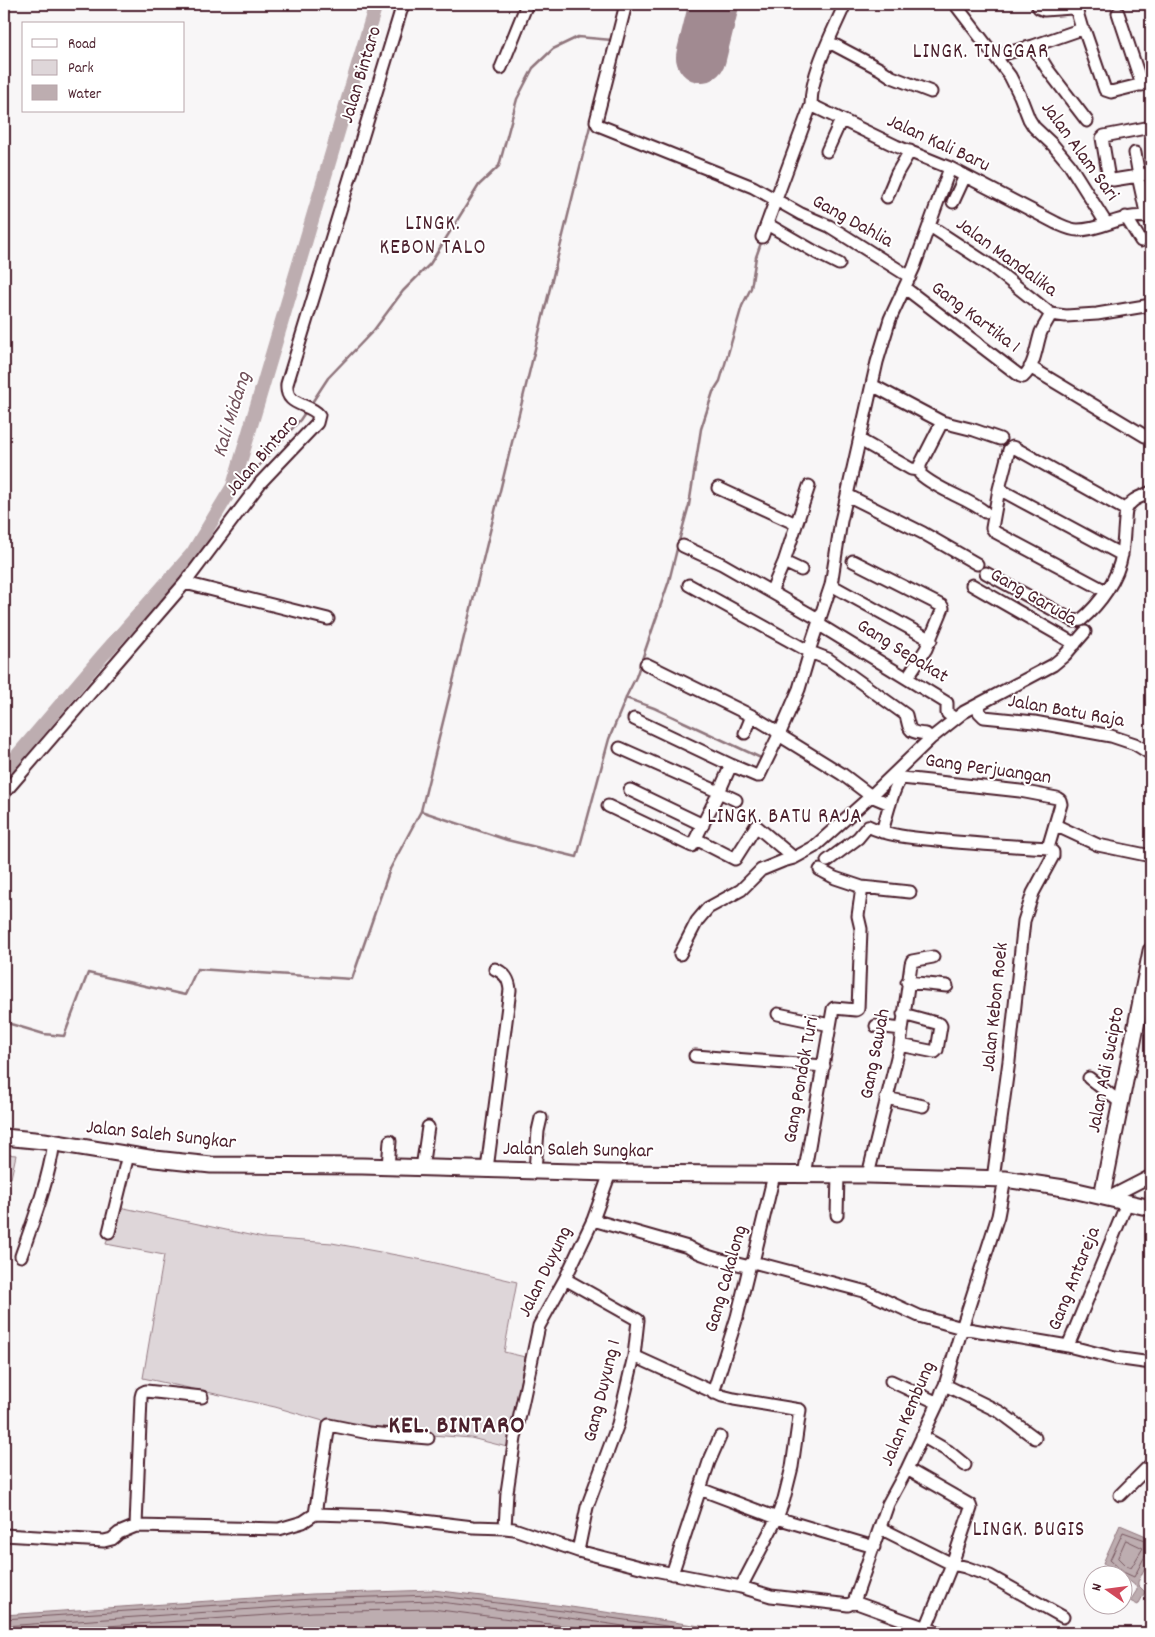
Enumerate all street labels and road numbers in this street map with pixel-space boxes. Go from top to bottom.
street label: Jalan Bintaro [334,23,390,127]
street label: Jalan Alam Sari [1033,96,1125,208]
street label: Jalan Kali Baru [882,108,994,180]
street label: Gang Dahlia [806,188,898,256]
street label: Jalan Mandalika [949,211,1063,305]
street label: Gang Kartika 1 [924,275,1026,361]
street label: Jalan Bintaro [220,409,306,503]
street label: Gang Garuda [984,562,1082,635]
street label: Gang Sepakat [851,613,953,691]
street label: Jalan Batu Raja [1006,688,1127,736]
street label: Gang Perjuangan [923,747,1053,793]
street label: Jalan Kebon Roek [975,941,1017,1073]
street label: Jalan Adi Sucipto [1081,1005,1133,1135]
street label: Gang Sawah [854,1006,898,1102]
street label: Gang Pondok Turi [777,1014,827,1145]
street label: Jalan Saleh Sungkar [85,1114,238,1158]
street label: Jalan Saleh Sungkar [502,1136,654,1166]
street label: Jalan Duyung [512,1222,580,1322]
street label: Gang Cakalong [698,1222,756,1336]
street label: Gang Antareja [1041,1222,1109,1335]
street label: Gang Duyung 1 [577,1337,629,1445]
street label: Jalan Kembung [874,1357,944,1471]

